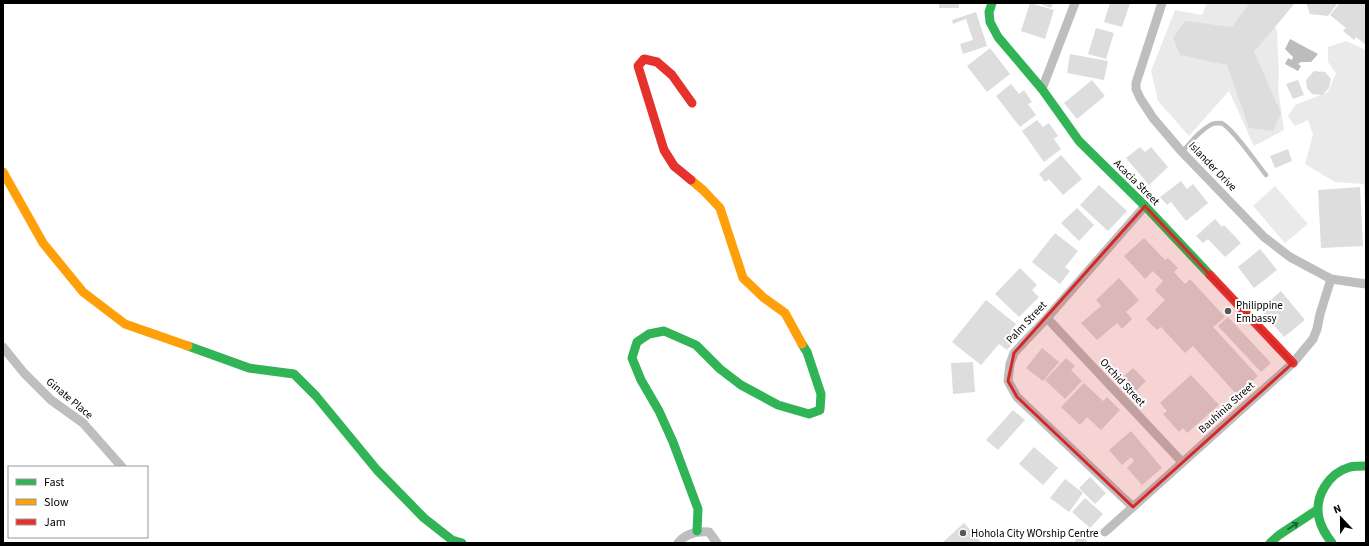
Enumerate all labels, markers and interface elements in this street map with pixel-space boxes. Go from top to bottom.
street label: Islander Drive [1185,138,1240,195]
street label: Acacia Street [1110,156,1163,209]
street label: Palm Street [1003,298,1050,347]
place label: Philippine Embassy [1236,298,1283,326]
marker: Philippine Embassy [1223,306,1233,316]
street label: Orchid Street [1096,355,1149,410]
street label: Ginate Place [43,374,97,423]
street label: Bauhinia Street [1195,378,1258,437]
legend [8,466,148,538]
text: Fast [44,474,64,491]
text: Slow [44,494,69,511]
north arrow [1321,498,1361,538]
text: N [1331,501,1344,518]
text: Jam [44,514,66,531]
one-way arrow [1287,522,1298,530]
place label: Hohola City WOrship Centre [971,526,1099,541]
marker: Hohola City WOrship Centre [958,528,968,538]

